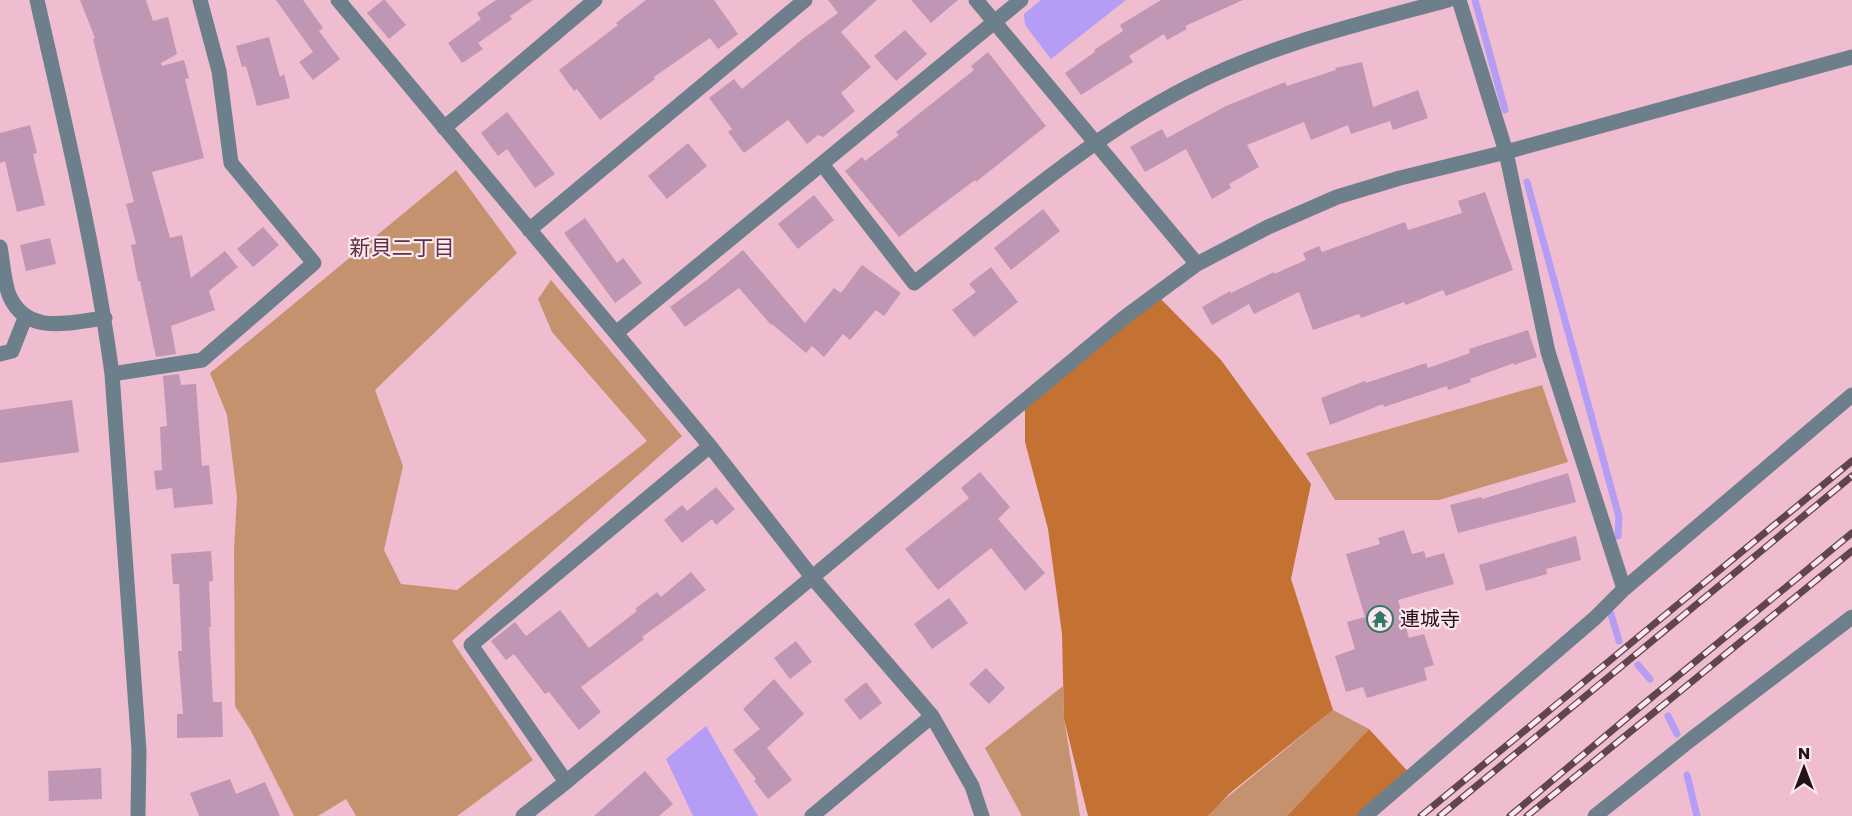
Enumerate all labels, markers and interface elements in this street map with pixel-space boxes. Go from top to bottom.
district label: 新貝二丁目 [350,233,455,262]
temple icon: 連城寺 [1365,604,1395,634]
place label: 連城寺 [1400,605,1460,633]
north arrow [1774,738,1834,798]
text: N [1798,742,1810,765]

